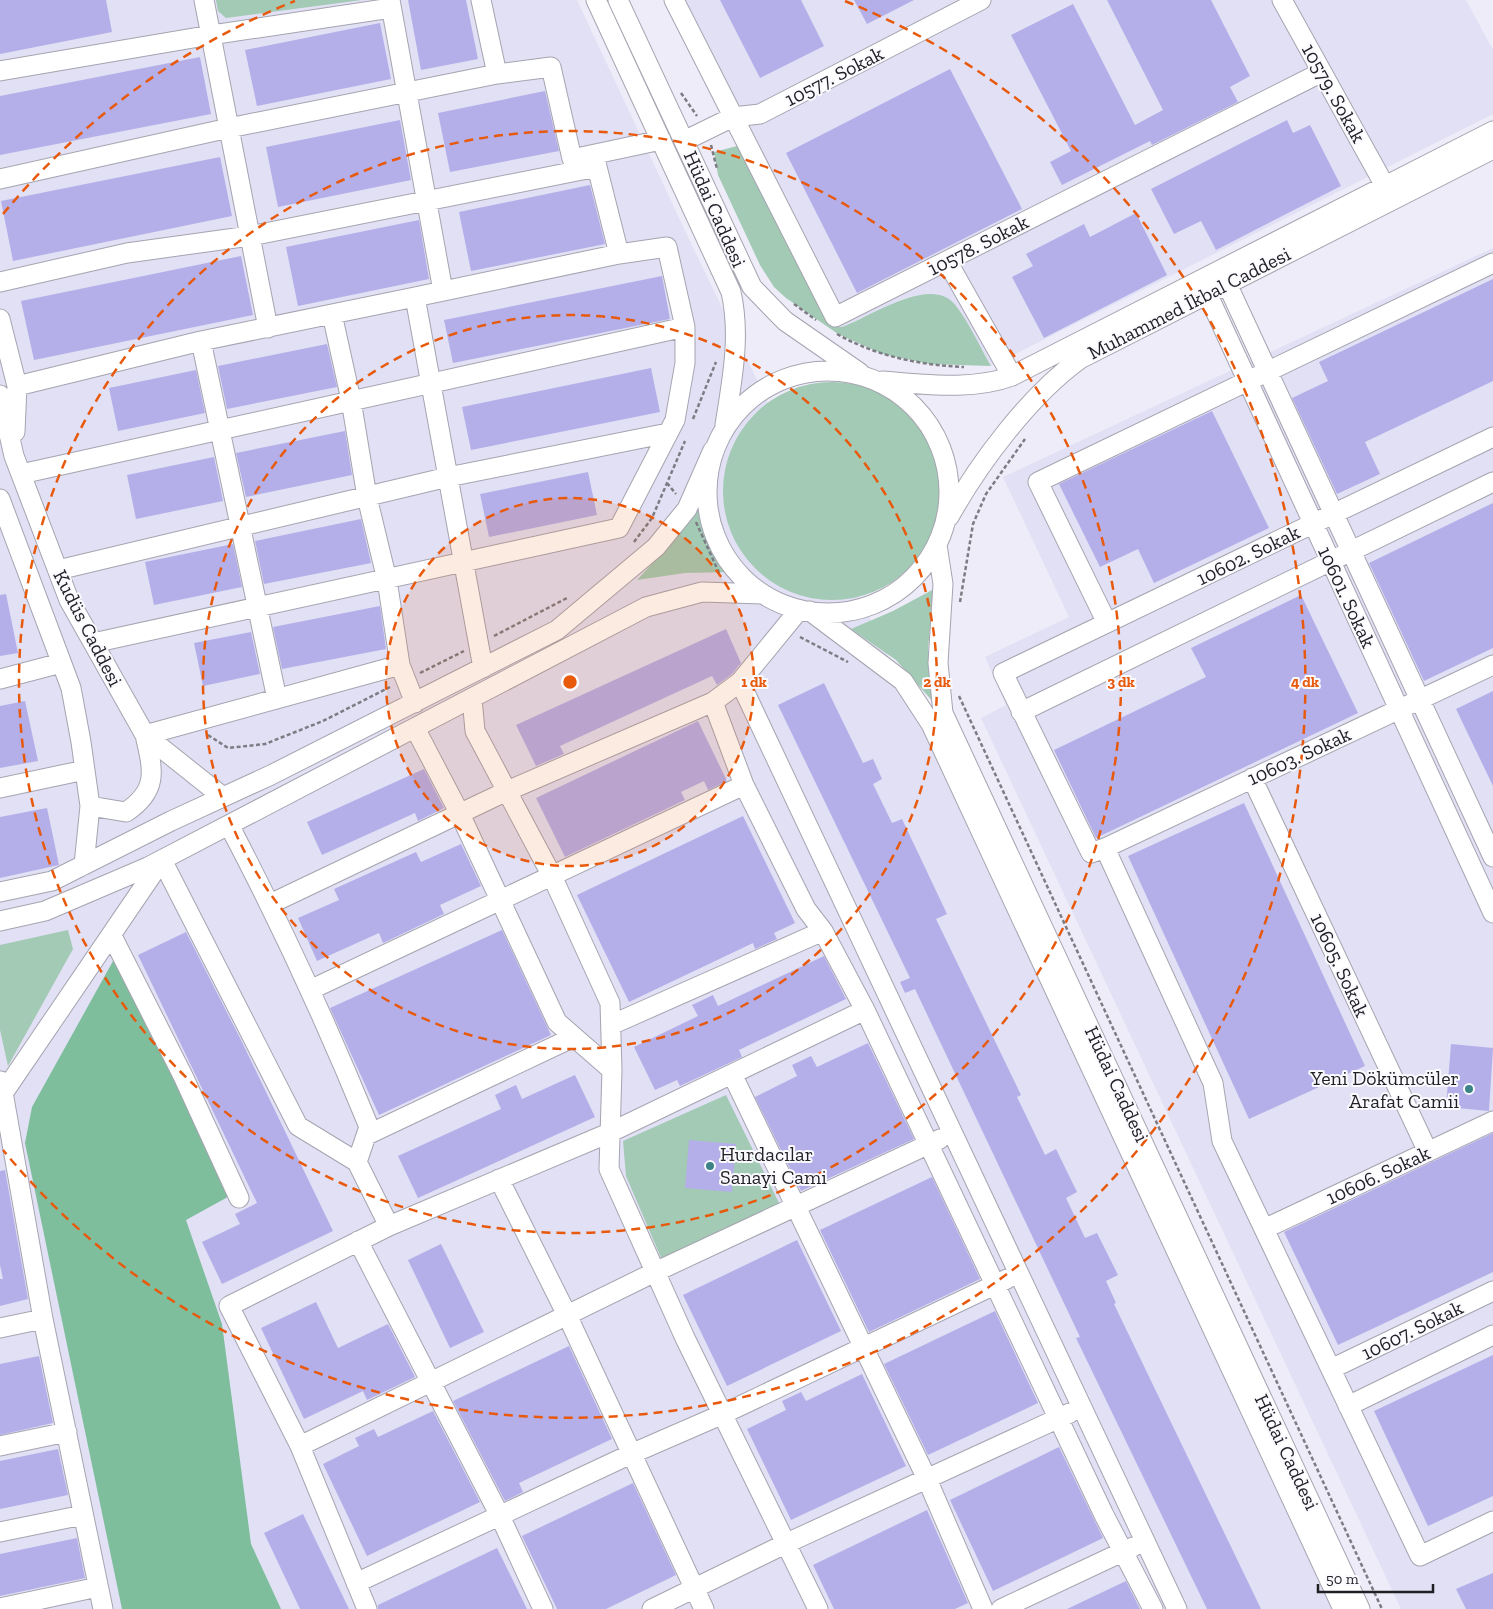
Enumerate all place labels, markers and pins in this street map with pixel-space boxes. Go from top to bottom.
centre of rings [561,673,579,691]
place label: Yeni Dökümcüler Arafat Camii [1309,1066,1459,1113]
marker: Yeni Dökümcüler Arafat Camii [1463,1083,1475,1095]
place label: Hurdacılar Sanayi Cami [720,1142,827,1189]
marker: Hurdacılar Sanayi Cami [704,1160,716,1172]

